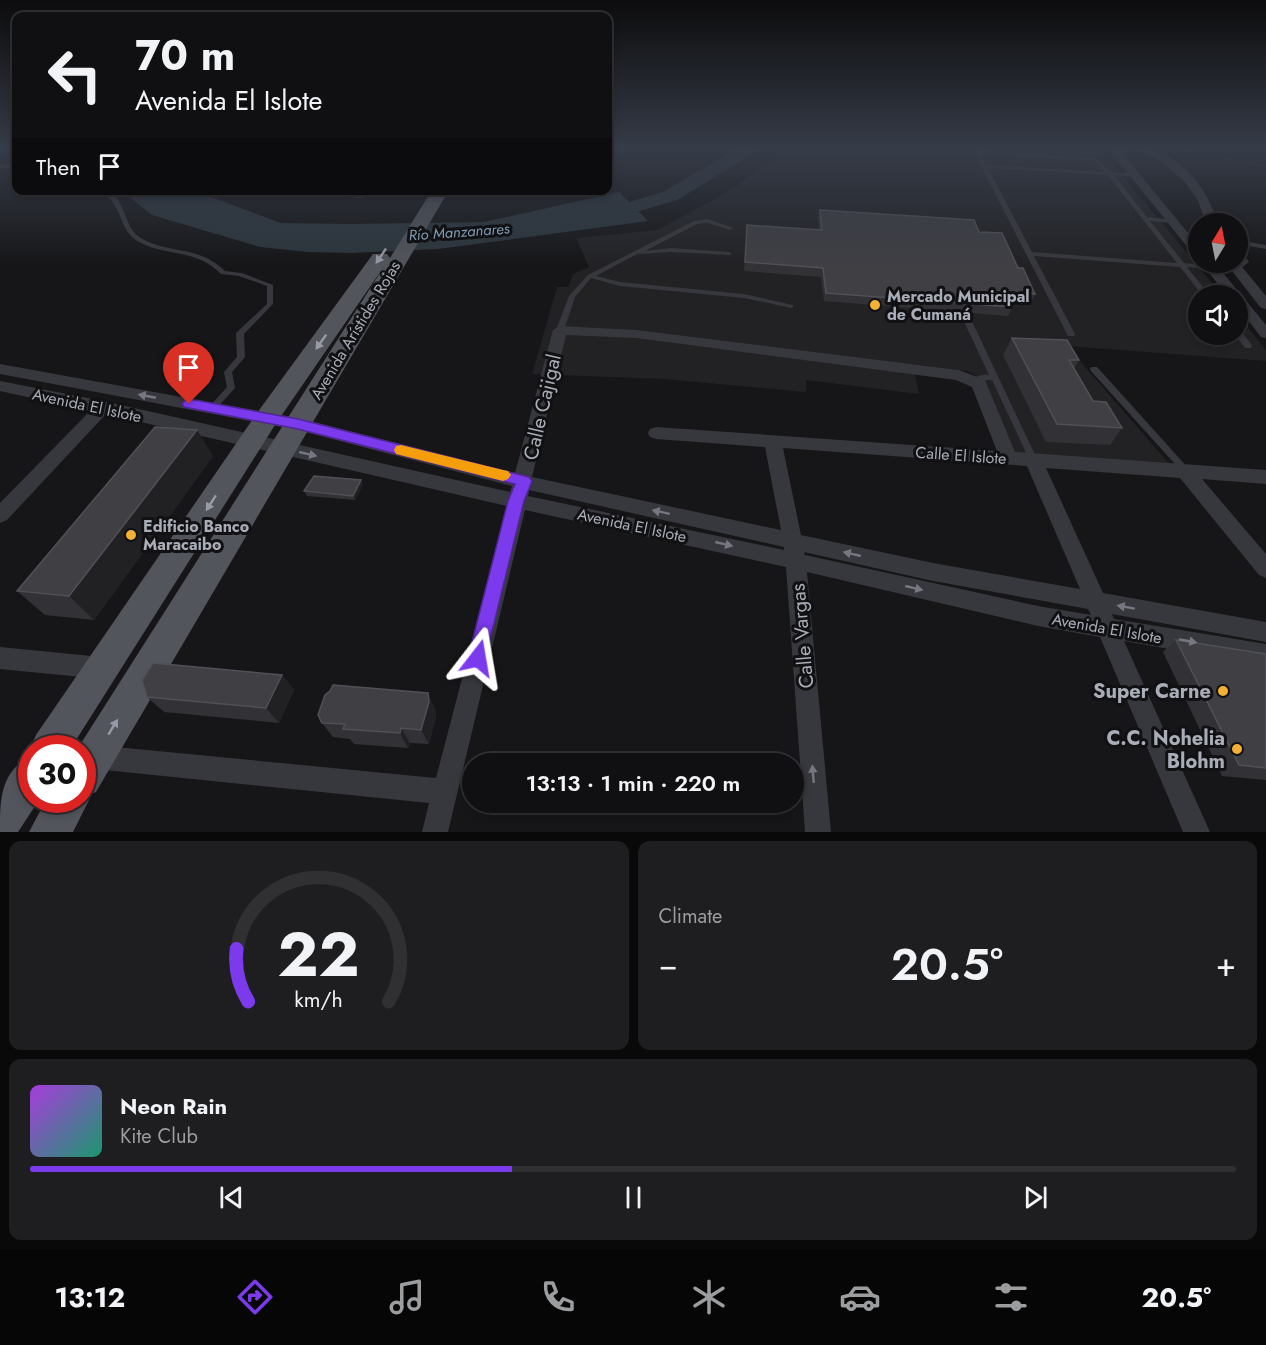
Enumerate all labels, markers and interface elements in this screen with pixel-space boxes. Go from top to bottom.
text: 70 m [135,25,235,86]
icon: left [36,36,114,114]
text: Avenida El Islote [135,81,323,120]
icon: arrive [93,150,126,183]
text: Then [36,151,81,183]
north arrow [1188,213,1248,273]
map controls [1188,213,1248,345]
water label: Río Manzanares [408,217,510,247]
one-way arrow [375,248,387,264]
street label: Avenida Arístides Rojas [305,257,406,404]
place label: Mercado Municipal de Cumaná [887,285,1030,326]
button: sound [1188,285,1248,345]
marker: Mercado Municipal de Cumaná [868,298,882,312]
one-way arrow [315,334,327,350]
pin [163,342,214,404]
icon: arrive [172,351,205,384]
street label: Calle Cajigal [516,351,569,463]
street label: Avenida El Islote [30,383,144,428]
one-way arrow [137,391,156,400]
street label: Calle El Islote [915,441,1007,470]
one-way arrow [299,449,317,459]
one-way arrow [206,495,217,511]
street label: Avenida El Islote [575,503,689,548]
one-way arrow [652,507,671,516]
place label: Edificio Banco Maracaibo [143,515,249,556]
marker: Edificio Banco Maracaibo [124,528,138,542]
one-way arrow [715,540,733,550]
one-way arrow [842,549,861,558]
street label: Calle Vargas [783,582,822,690]
one-way arrow [905,583,924,593]
one-way arrow [1116,602,1135,611]
street label: Avenida El Islote [1050,608,1164,649]
position arrow [446,626,510,690]
one-way arrow [1179,637,1198,646]
place label: Super Carne [1093,677,1211,706]
marker: Super Carne [1216,684,1230,698]
one-way arrow [107,719,118,735]
place label: C.C. Nohelia Blohm [1106,724,1225,776]
speed limit sign: 30 [18,735,96,813]
marker: C.C. Nohelia Blohm [1230,742,1244,756]
one-way arrow [808,764,818,783]
text: 13:13 · 1 min · 220 m [526,767,740,799]
text: Climate [659,902,722,931]
text: 22 [278,909,360,999]
text: 20.5° [891,932,1003,997]
text: − [659,941,678,988]
text: + [1216,941,1236,988]
text: km/h [295,985,343,1016]
text: Neon Rain [120,1090,227,1122]
text: Kite Club [120,1122,198,1151]
icon: previous [215,1181,248,1214]
icon: pause [617,1181,650,1214]
icon: next [1019,1181,1052,1214]
icon: directions [234,1276,276,1318]
icon: music [386,1276,428,1318]
icon: phone [537,1276,579,1318]
icon: climate [688,1276,730,1318]
icon: car [839,1276,881,1318]
icon: filters [990,1276,1032,1318]
text: 13:12 [55,1278,125,1317]
text: 20.5° [1142,1278,1211,1317]

